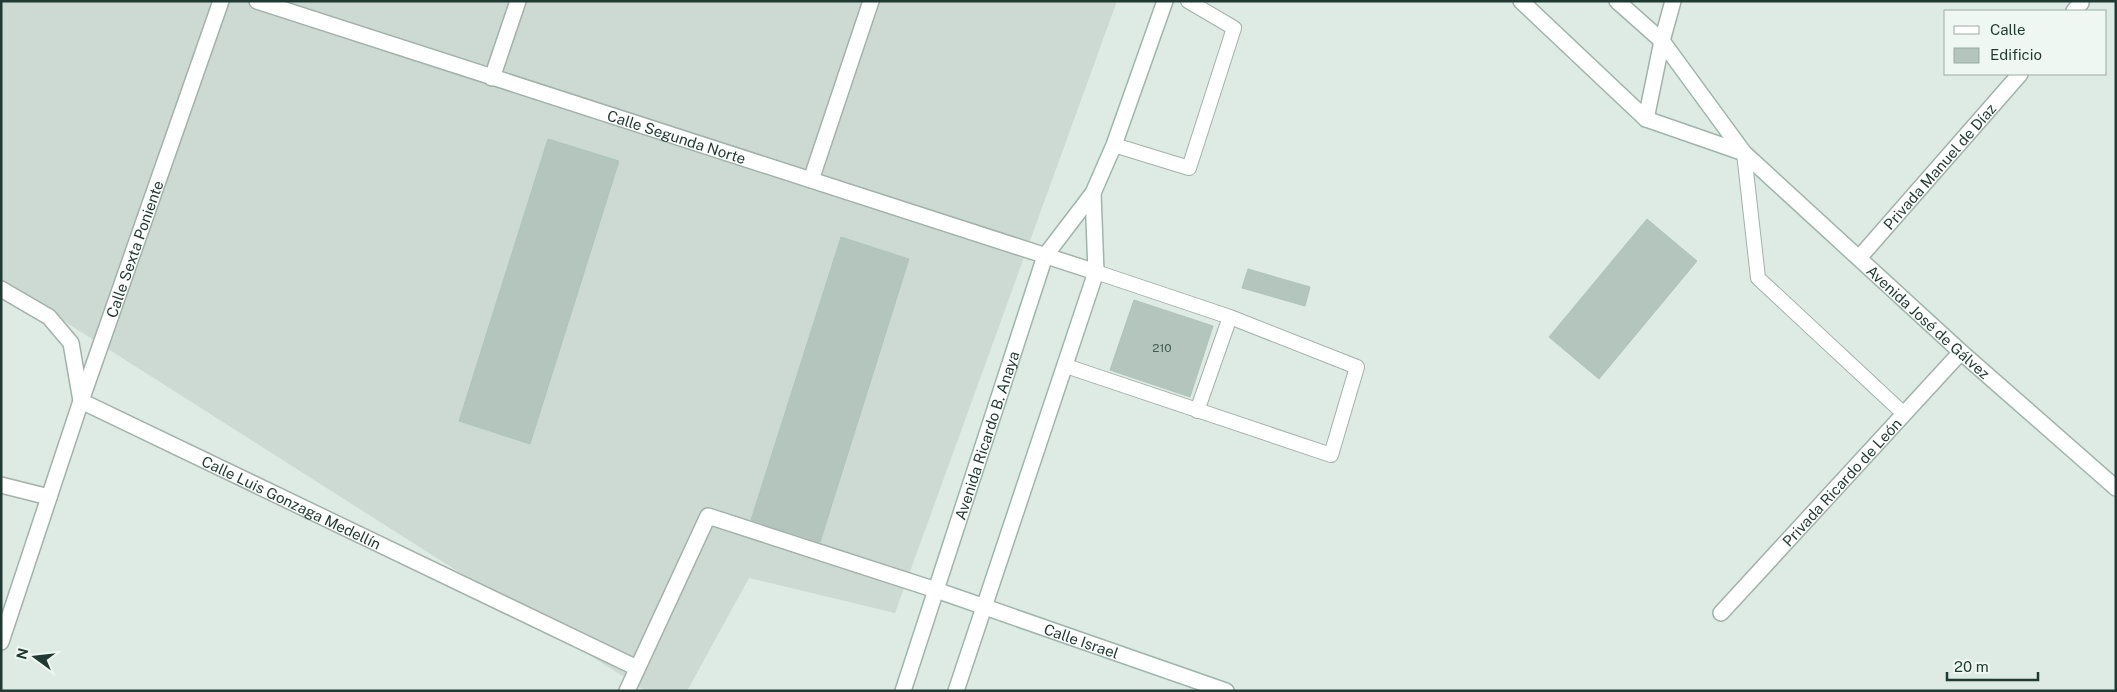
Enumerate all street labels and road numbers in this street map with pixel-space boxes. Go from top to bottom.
street label: Privada Manuel de Díaz [1880,100,1999,233]
street label: Calle Segunda Norte [605,106,748,167]
street label: Calle Sexta Poniente [102,178,166,320]
street label: Avenida José de Gálvez [1863,262,1993,382]
street label: Avenida Ricardo B. Anaya [951,349,1022,522]
street label: Privada Ricardo de León [1779,415,1904,549]
street label: Calle Luis Gonzaga Medellín [199,452,384,552]
street label: Calle Israel [1042,620,1121,661]

